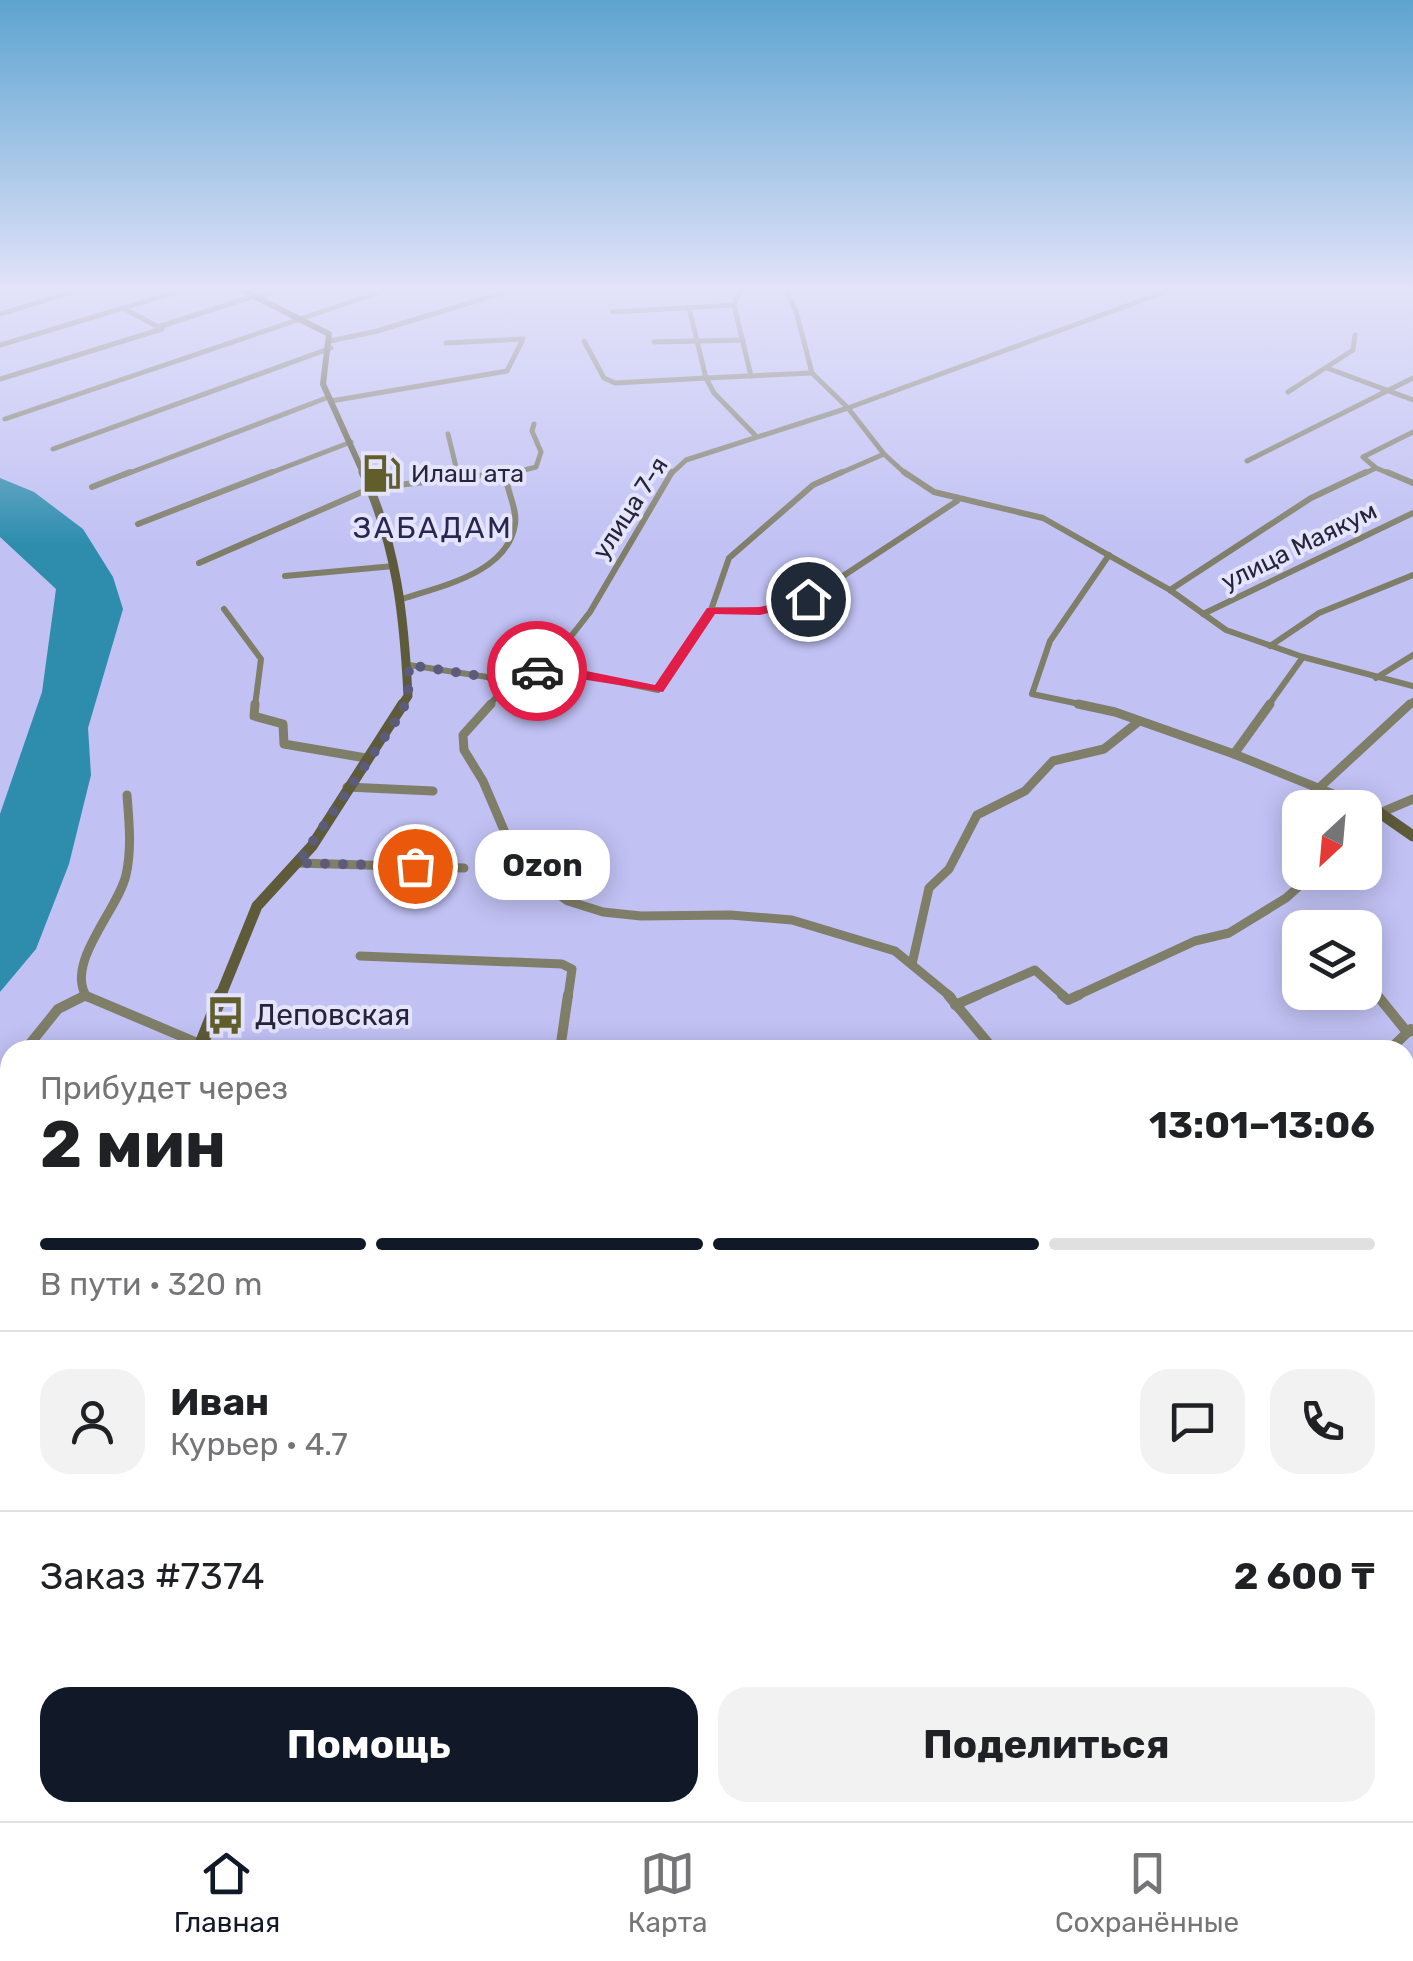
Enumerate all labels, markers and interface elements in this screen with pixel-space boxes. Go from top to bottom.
fuel station icon: Илаш ата [360,452,402,494]
street label: улица 7-я [586,452,674,564]
place label: Илаш ата [411,459,524,488]
street label: улица Маякум [1216,496,1382,596]
district label: ЗАБАДАМ [353,510,513,546]
pin [766,557,851,642]
icon: home [781,572,836,627]
courier [487,621,587,721]
icon: car [510,644,565,699]
north arrow [1282,790,1382,890]
map controls [1282,790,1382,1010]
pin [373,824,458,909]
callout: Ozon [475,831,610,901]
icon: bag [388,839,443,894]
text: Ozon [502,846,583,884]
button: layers [1282,910,1382,1010]
bus stop icon: Деповская [204,994,246,1036]
place label: Деповская [255,997,410,1033]
text: Прибудет через [40,1069,288,1107]
text: 13:01–13:06 [1149,1102,1375,1148]
text: 2 мин [40,1106,226,1183]
text: В пути · 320 m [40,1265,262,1303]
button: person [40,1369,145,1474]
button: chat [1140,1369,1245,1474]
button: phone [1270,1369,1375,1474]
text: Иван [170,1379,269,1425]
text: Курьер · 4.7 [170,1425,348,1463]
text: Заказ #7374 [40,1553,265,1599]
text: 2 600 ₸ [1234,1553,1375,1599]
button: Помощь [40,1687,698,1802]
button: Поделиться [718,1687,1375,1802]
tab: Главная [174,1846,280,1939]
tab: Карта [628,1846,708,1939]
tab: Сохранённые [1055,1846,1239,1939]

